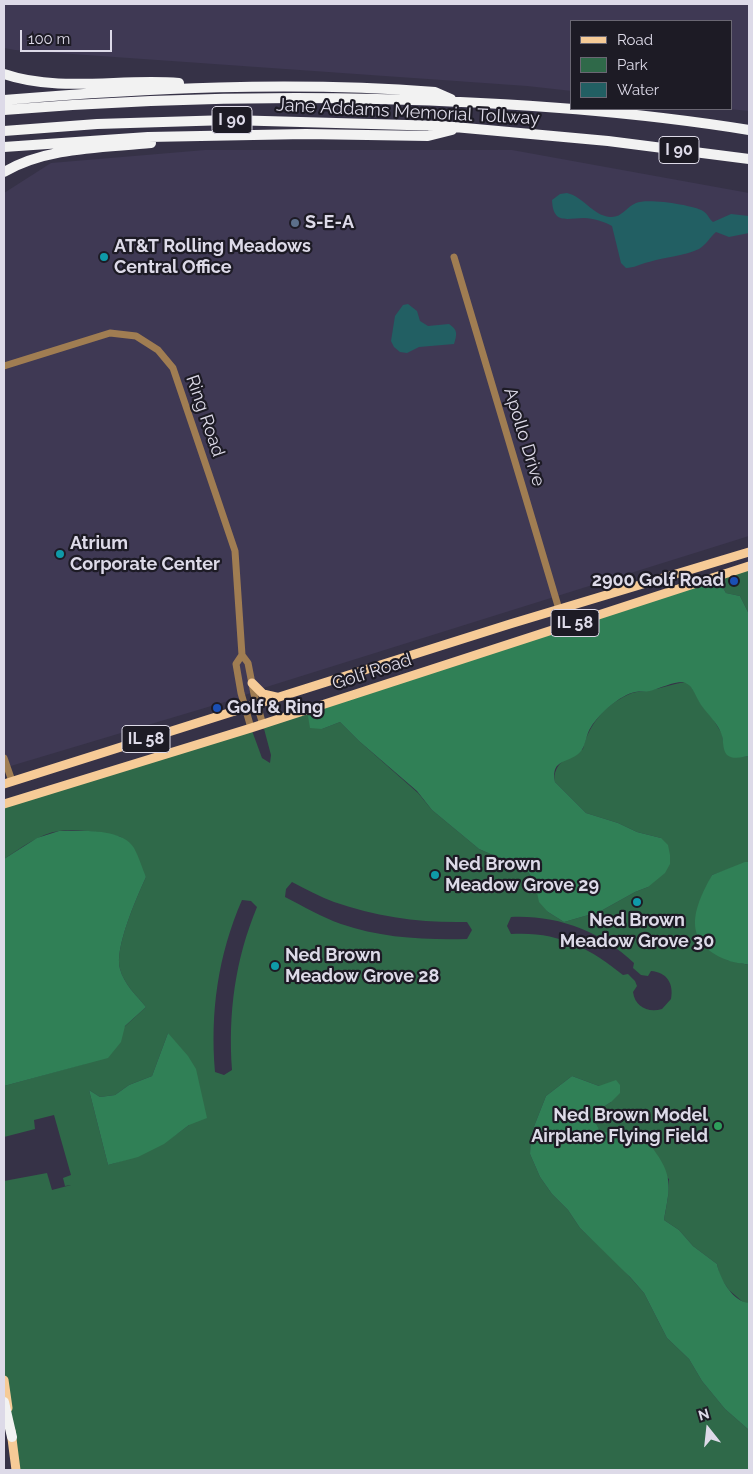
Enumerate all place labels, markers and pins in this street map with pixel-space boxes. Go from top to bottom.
place label: S-E-A [305,212,354,234]
marker: S-E-A [289,217,301,229]
place label: AT&T Rolling Meadows Central Office [114,236,311,278]
marker: AT&T Rolling Meadows Central Office [98,251,110,263]
place label: Atrium Corporate Center [70,533,220,576]
marker: Atrium Corporate Center [54,548,66,560]
place label: 2900 Golf Road [592,570,724,592]
marker: 2900 Golf Road [728,575,740,587]
place label: Golf & Ring [227,697,323,719]
marker: Golf & Ring [211,702,223,714]
place label: Ned Brown Meadow Grove 29 [445,854,599,896]
marker: Ned Brown Meadow Grove 29 [429,869,441,881]
marker: Ned Brown Meadow Grove 30 [631,896,643,908]
place label: Ned Brown Meadow Grove 30 [560,910,714,952]
place label: Ned Brown Meadow Grove 28 [285,945,439,988]
marker: Ned Brown Meadow Grove 28 [269,960,281,972]
place label: Ned Brown Model Airplane Flying Field [531,1105,708,1148]
marker: Ned Brown Model Airplane Flying Field [712,1120,724,1132]

